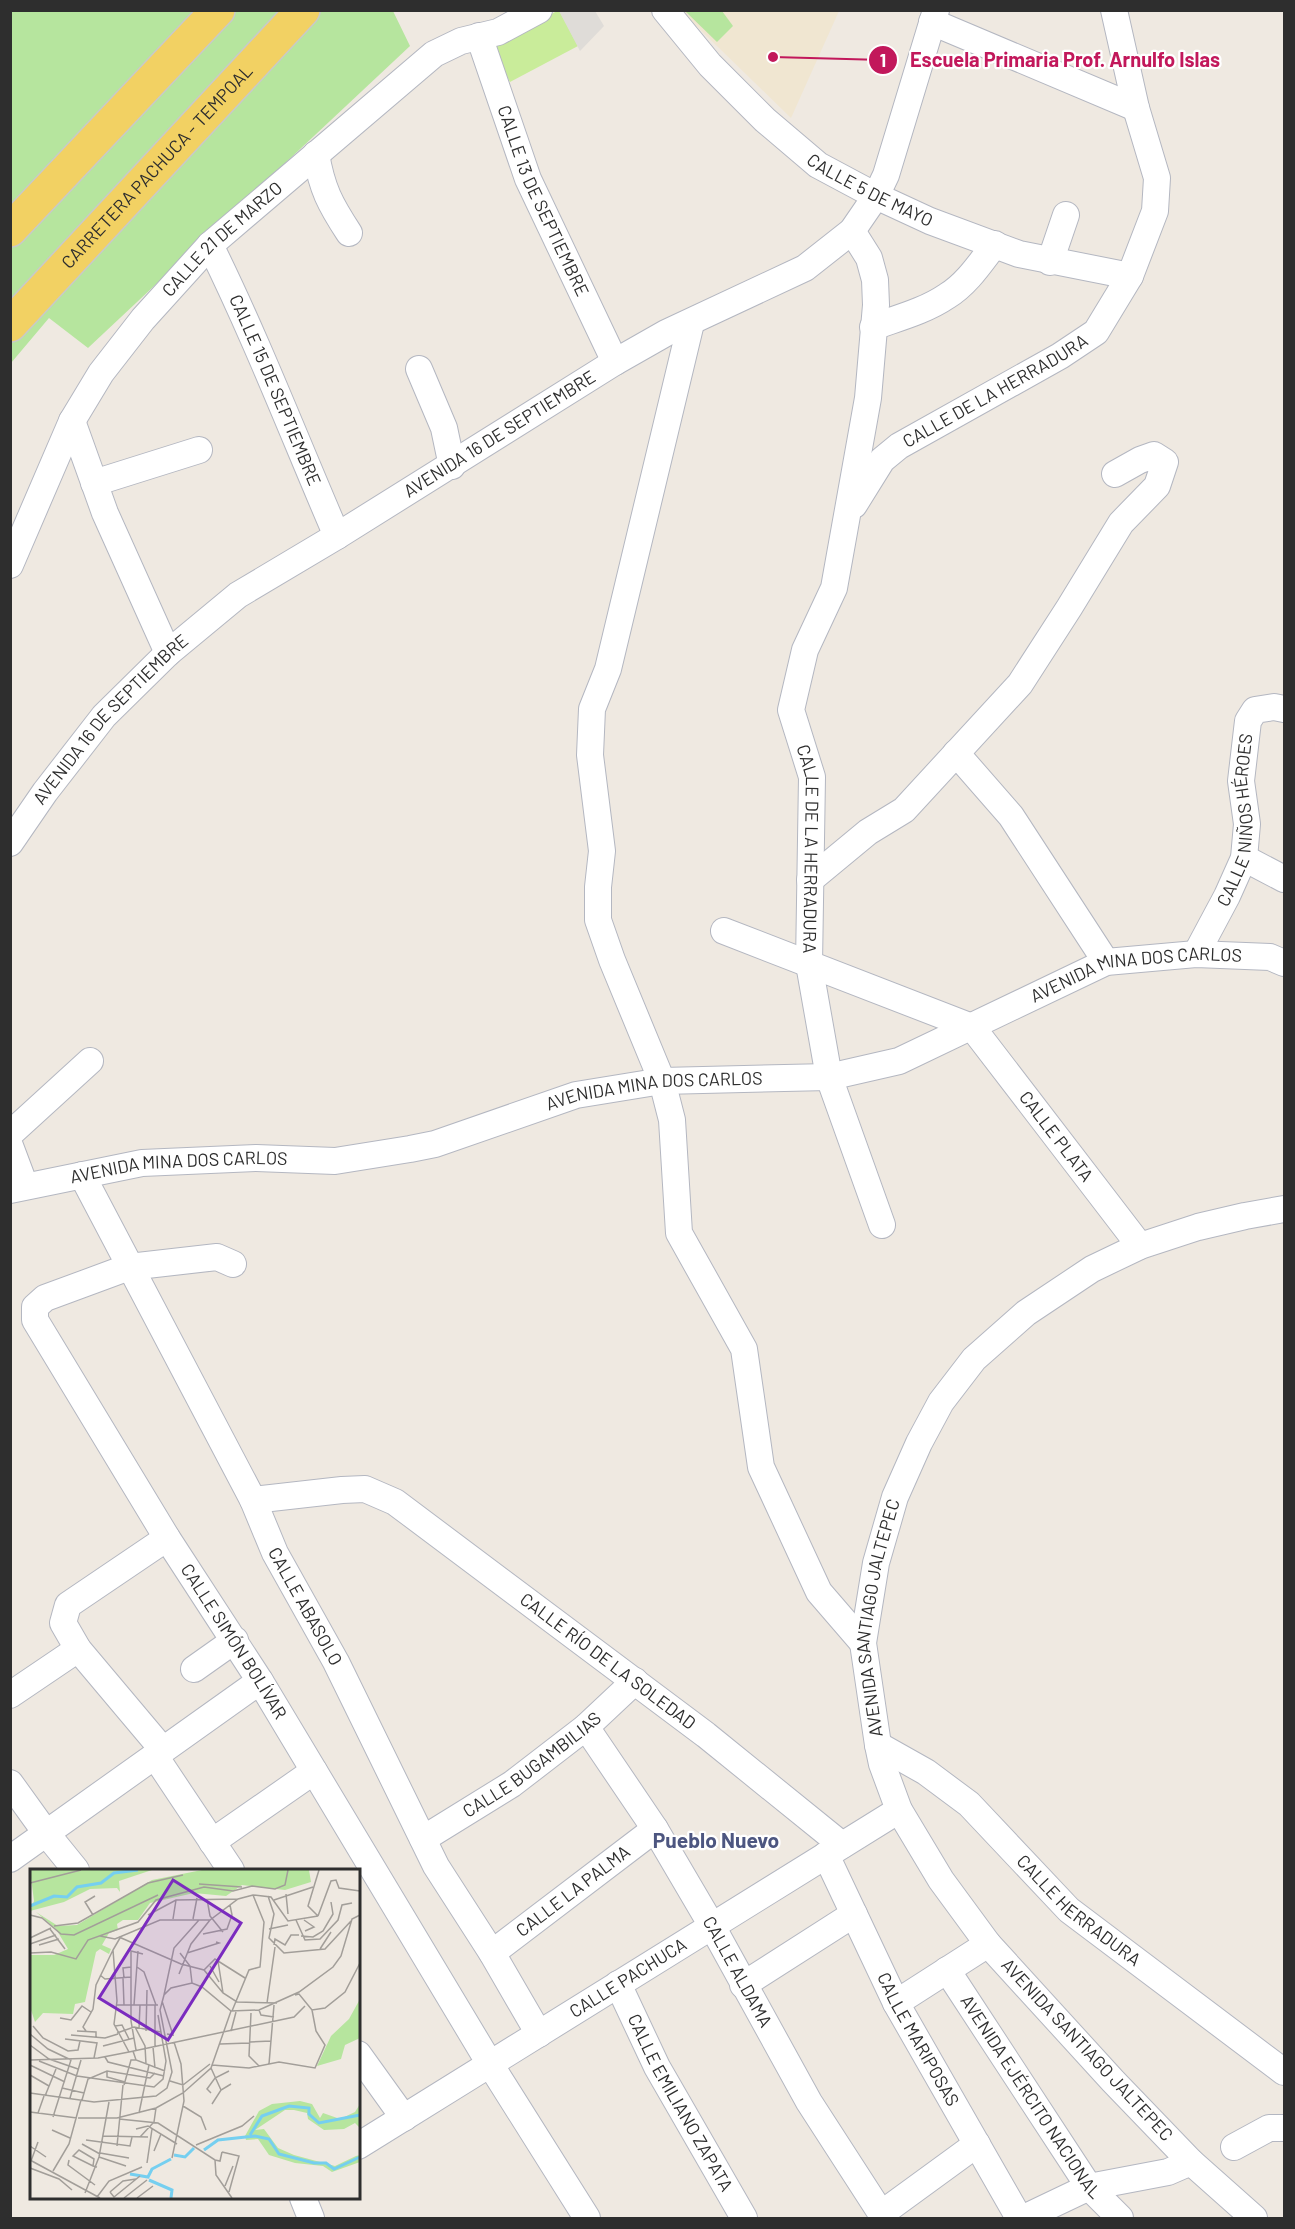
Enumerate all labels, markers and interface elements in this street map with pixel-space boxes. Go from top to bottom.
callout: Escuela Primaria Prof. Arnulfo Islas [868,41,1232,79]
text: Escuela Primaria Prof. Arnulfo Islas [910,47,1220,71]
text: 1 [880,49,886,71]
street label: CARRETERA PACHUCA - TEMPOAL [56,60,257,273]
street label: CALLE 13 DE SEPTIEMBRE [494,102,594,299]
street label: CALLE 5 DE MAYO [803,148,937,231]
street label: CALLE 21 DE MARZO [157,176,286,301]
street label: CALLE 15 DE SEPTIEMBRE [225,291,326,489]
street label: CALLE DE LA HERRADURA [898,329,1092,452]
street label: AVENIDA 16 DE SEPTIEMBRE [399,365,599,502]
street label: AVENIDA 16 DE SEPTIEMBRE [28,629,192,808]
street label: CALLE NIÑOS HÉROES [1211,732,1257,910]
street label: CALLE DE LA HERRADURA [793,742,824,954]
street label: AVENIDA MINA DOS CARLOS [1026,942,1242,1007]
street label: AVENIDA MINA DOS CARLOS [543,1067,763,1115]
street label: CALLE PLATA [1015,1086,1099,1186]
street label: AVENIDA MINA DOS CARLOS [68,1146,288,1187]
street label: AVENIDA SANTIAGO JALTEPEC [851,1496,904,1739]
street label: CALLE ABASOLO [264,1543,348,1669]
street label: CALLE SIMÓN BOLÍVAR [177,1559,292,1723]
street label: CALLE RÍO DE LA SOLEDAD [516,1588,701,1734]
street label: CALLE BUGAMBILIAS [458,1707,605,1822]
district label: Pueblo Nuevo [653,1827,779,1852]
street label: CALLE LA PALMA [511,1840,634,1941]
street label: CALLE HERRADURA [1013,1850,1146,1970]
inset map [30,1869,360,2199]
street label: CALLE ALDAMA [699,1912,778,2031]
street label: CALLE PACHUCA [565,1933,690,2022]
street label: AVENIDA SANTIAGO JALTEPEC [997,1953,1178,2145]
street label: CALLE MARIPOSAS [873,1969,965,2110]
street label: AVENIDA EJÉRCITO NACIONAL [956,1990,1106,2203]
street label: CALLE EMILIANO ZAPATA [624,2010,738,2195]

